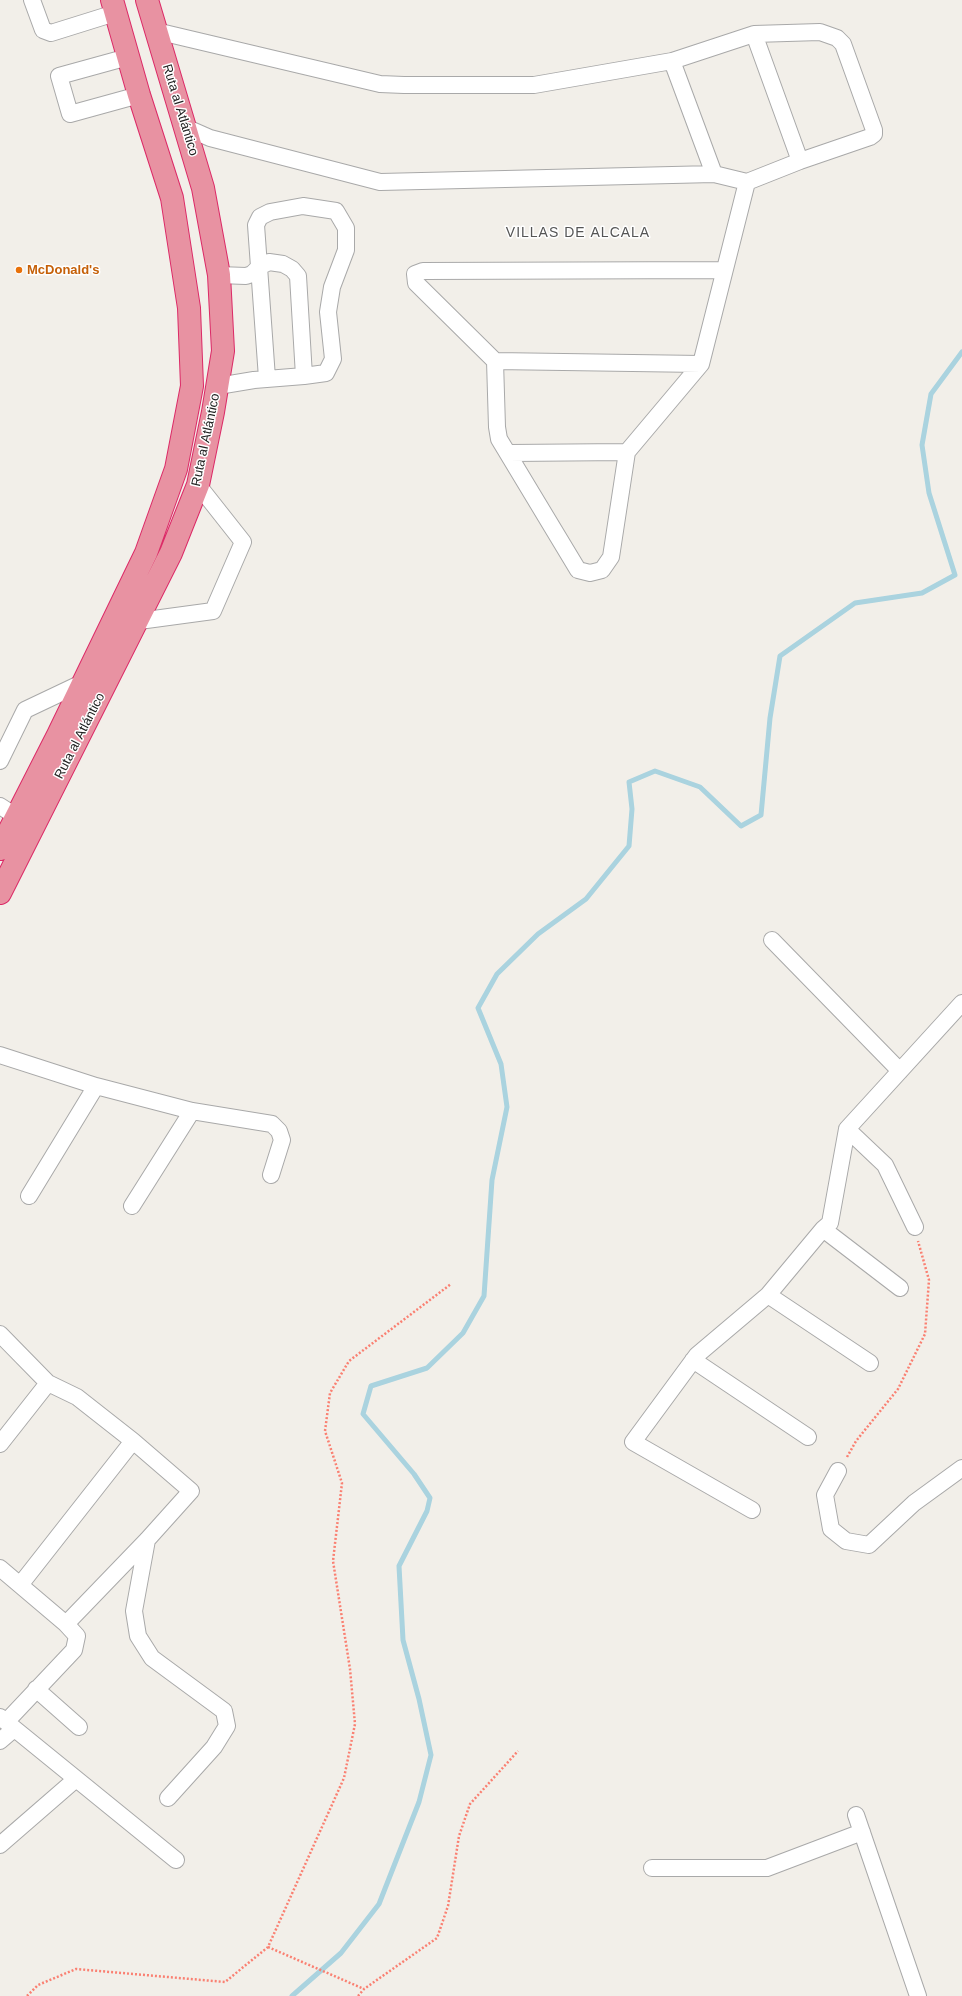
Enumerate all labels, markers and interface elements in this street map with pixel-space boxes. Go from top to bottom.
street label: Ruta al Atlántico [159,62,201,158]
district label: VILLAS DE ALCALA [506,225,650,241]
place label: McDonald's [27,262,99,278]
marker: McDonald's [14,265,24,275]
street label: Ruta al Atlántico [189,392,223,488]
street label: Ruta al Atlántico [52,690,108,782]

